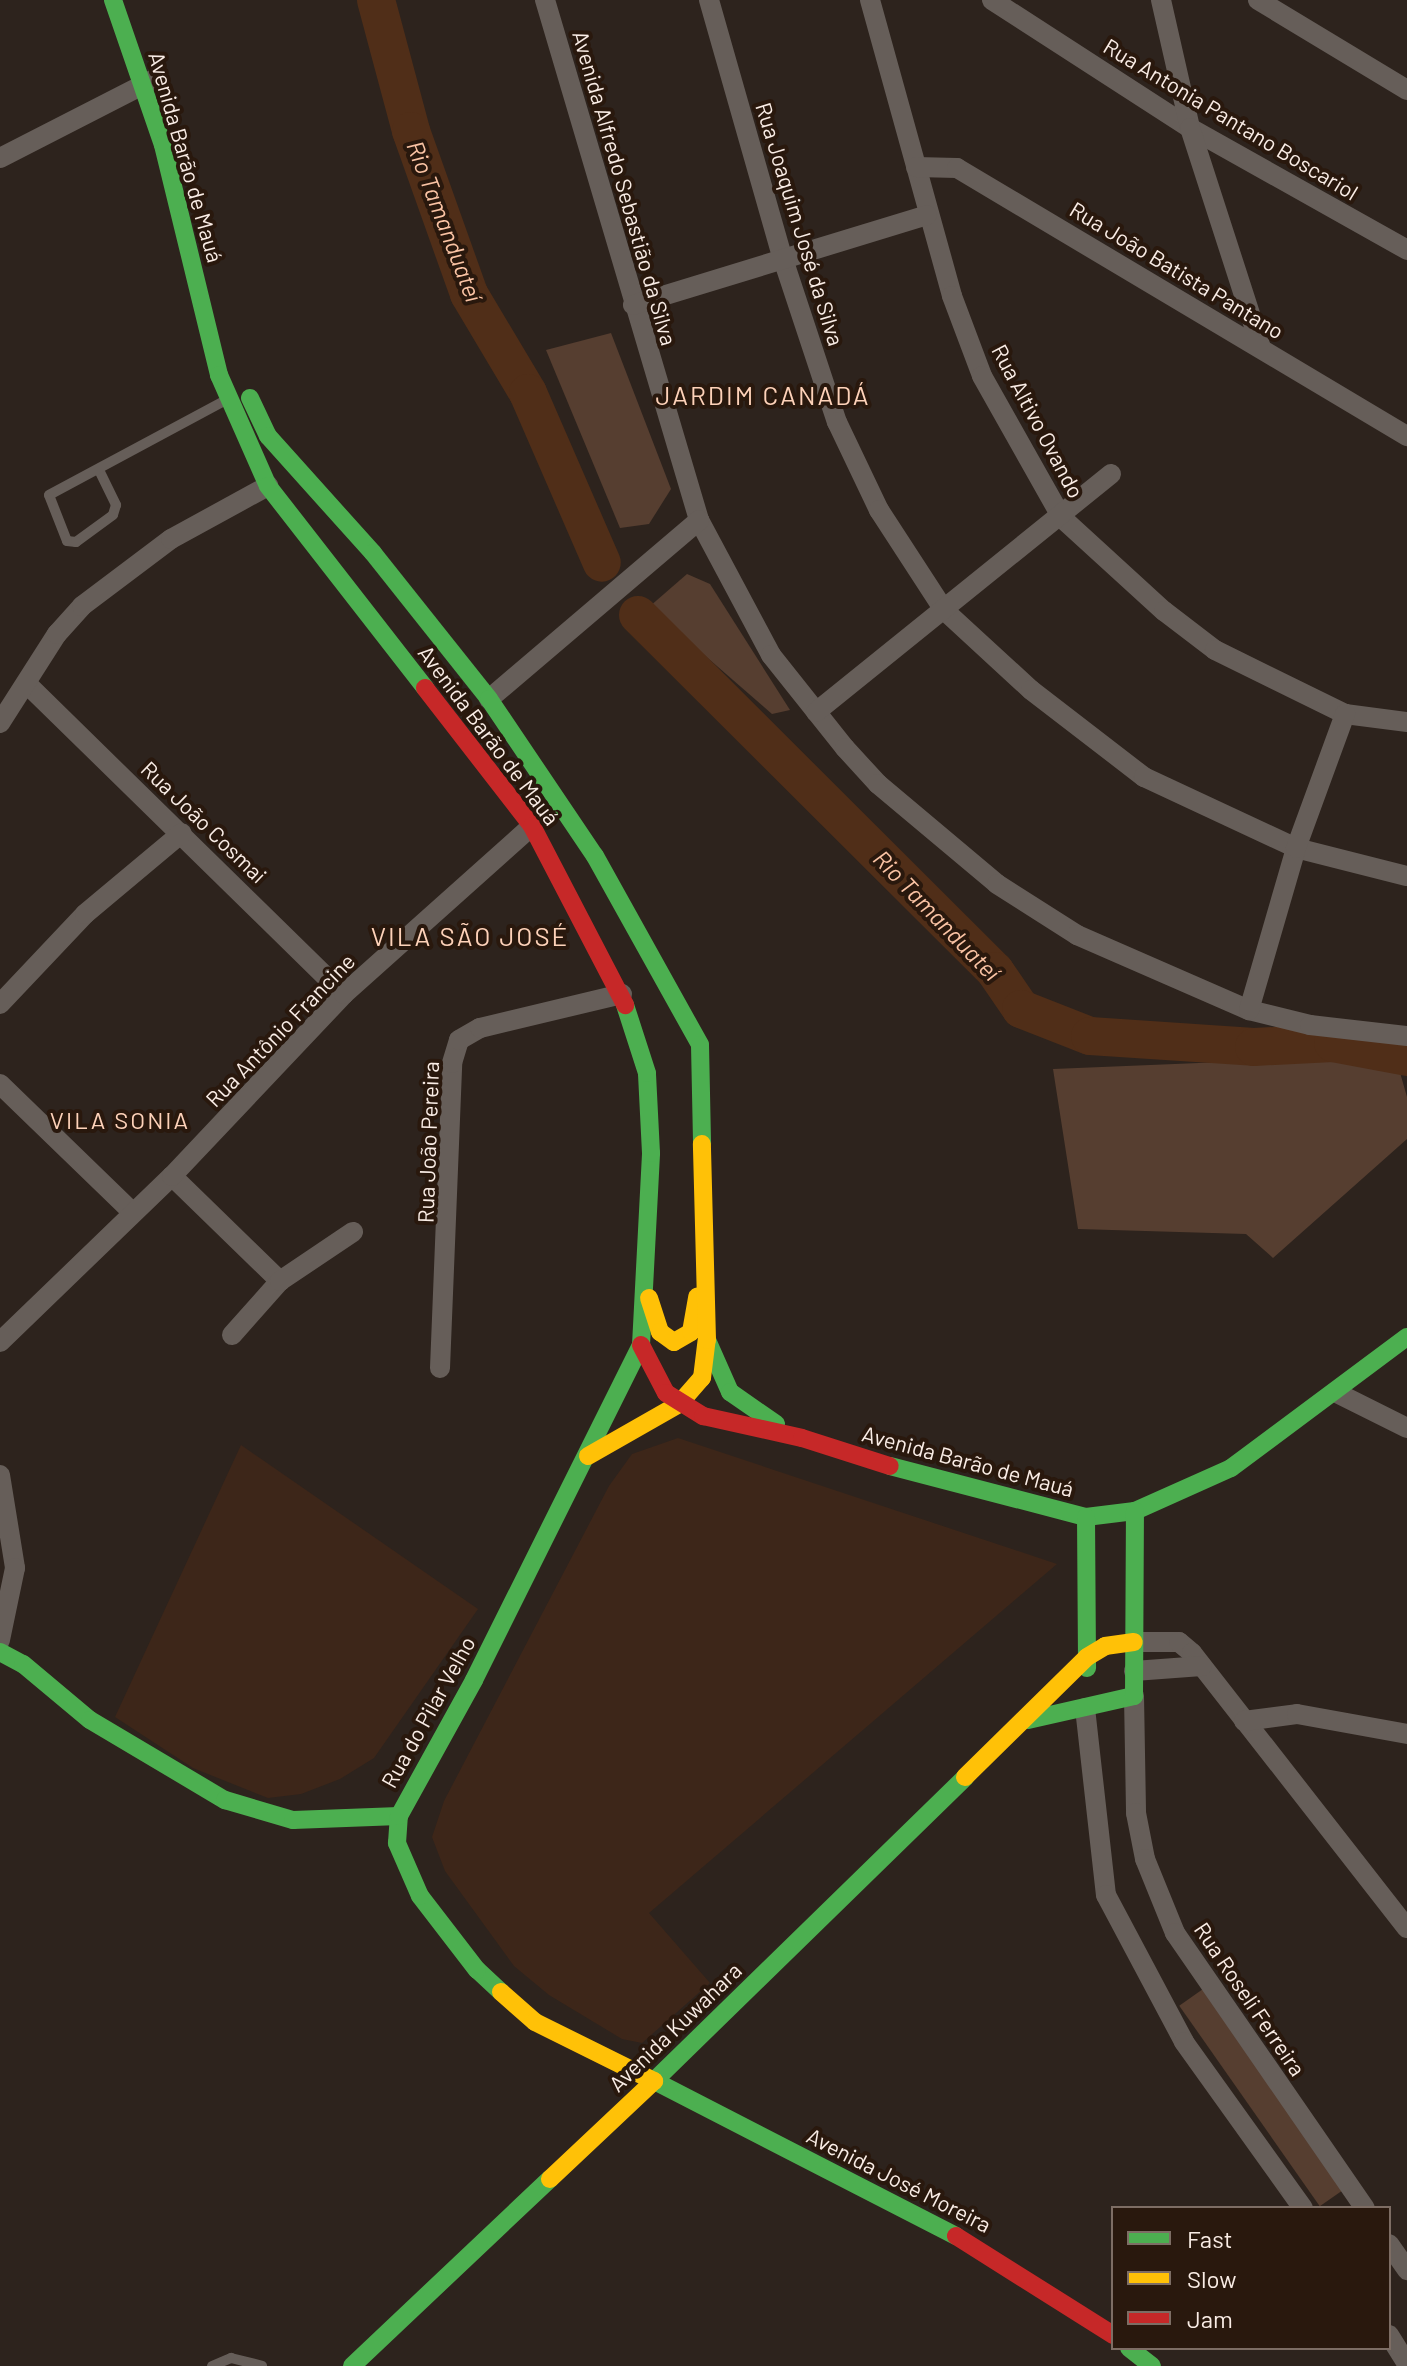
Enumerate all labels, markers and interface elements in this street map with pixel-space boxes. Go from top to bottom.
street label: Avenida Alfredo Sebastião da Silva [567,28,683,348]
street label: Rua Antonia Pantano Boscariol [1099,32,1363,206]
street label: Avenida Barão de Mauá [143,49,229,265]
street label: Rua Joaquim José da Silva [750,99,850,349]
water label: Rio Tamanduateí [401,137,489,305]
street label: Rua João Batista Pantano [1065,196,1289,344]
street label: Rua Altivo Ovando [986,340,1090,502]
district label: JARDIM CANADÁ [655,379,871,411]
street label: Avenida Barão de Mauá [413,640,565,830]
street label: Rua João Cosmai [136,756,272,888]
water label: Rio Tamanduateí [868,844,1006,986]
district label: VILA SÃO JOSÉ [371,920,569,952]
street label: Rua Antônio Francine [200,948,360,1112]
street label: Rua João Pereira [412,1061,444,1223]
district label: VILA SONIA [50,1106,190,1134]
street label: Avenida Barão de Mauá [859,1420,1077,1502]
street label: Rua do Pilar Velho [375,1632,481,1792]
street label: Rua Roseli Ferreira [1189,1917,1311,2081]
street label: Avenida Kuwahara [603,1957,747,2097]
street label: Avenida José Moreira [802,2122,996,2238]
legend [1111,2206,1391,2350]
text: Fast [1187,2224,1232,2253]
text: Slow [1187,2264,1236,2293]
text: Jam [1187,2304,1233,2333]

